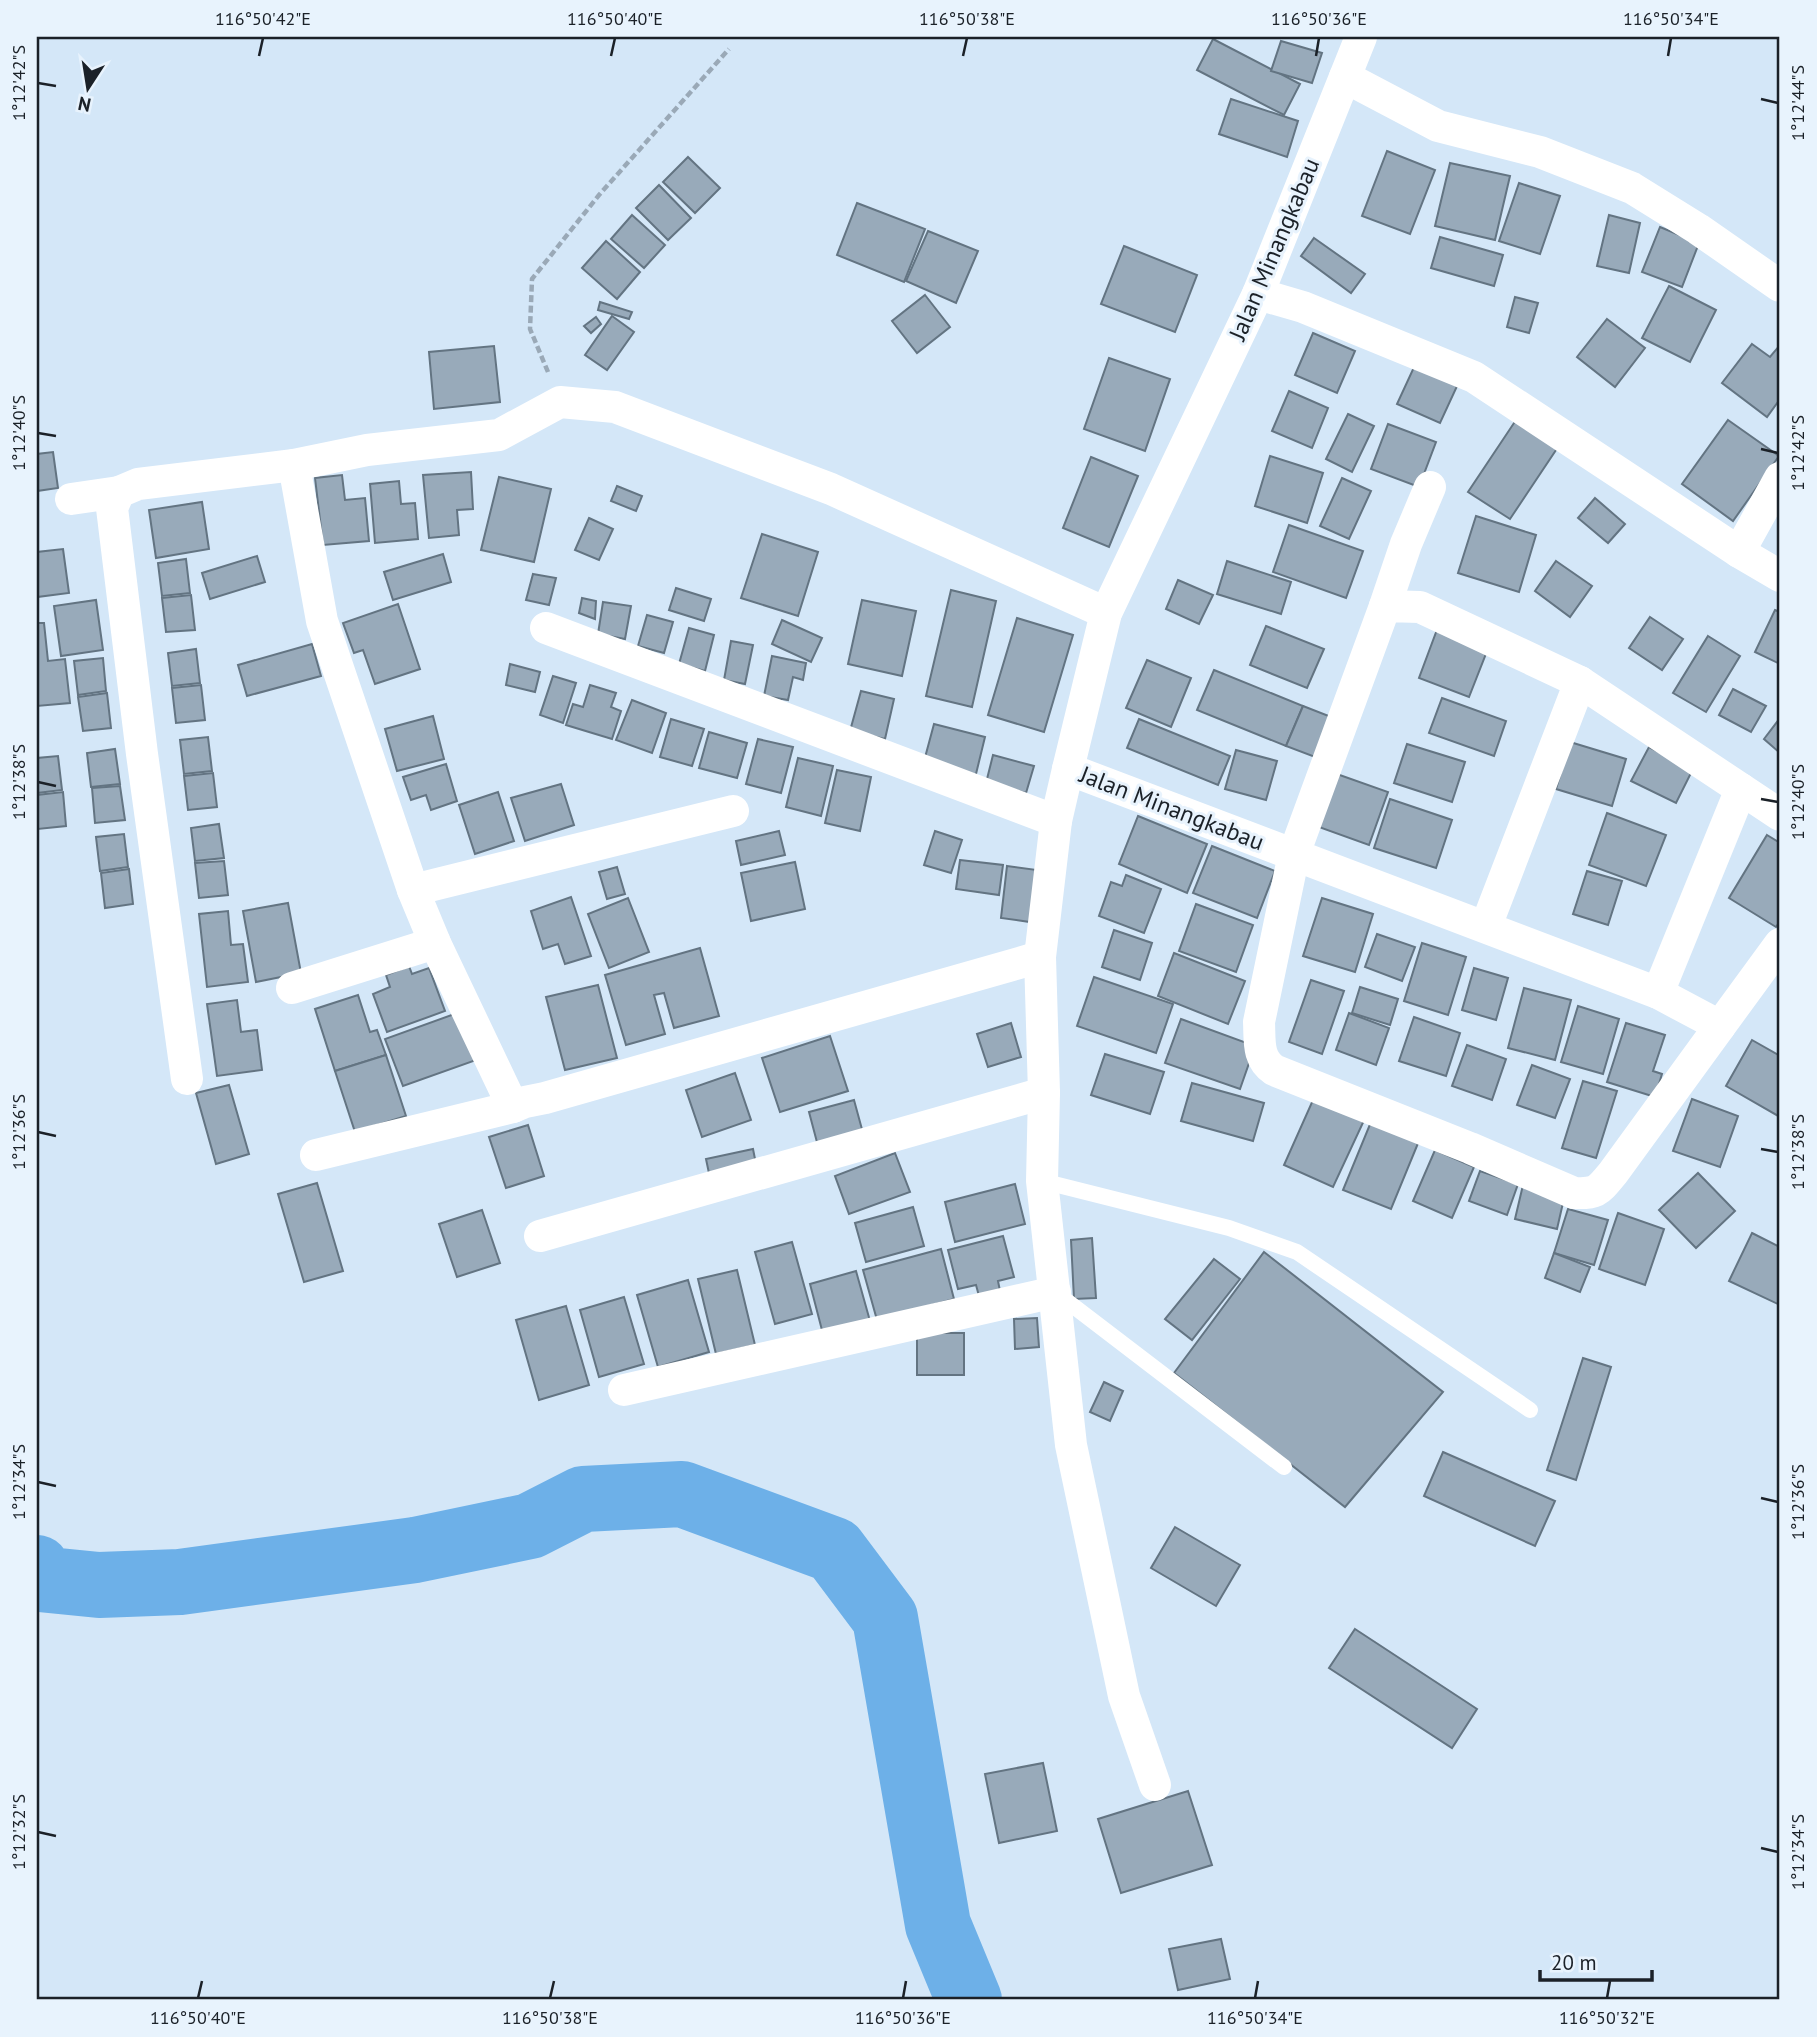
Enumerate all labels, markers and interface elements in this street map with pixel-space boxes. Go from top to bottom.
text: 116°50'42"E [215,7,311,30]
text: 116°50'40"E [567,7,663,30]
text: 116°50'38"E [919,7,1015,30]
text: 116°50'36"E [1271,7,1367,30]
text: 116°50'34"E [1623,7,1719,30]
text: 1°12'42"S [7,45,30,121]
north arrow [52,52,122,122]
text: 1°12'44"S [1786,65,1809,141]
text: N [76,92,93,118]
street label: Jalan Minangkabau [1221,153,1326,346]
text: 1°12'40"S [7,395,30,471]
text: 1°12'42"S [1786,415,1809,491]
text: 1°12'38"S [7,744,30,820]
street label: Jalan Minangkabau [1074,758,1269,857]
text: 1°12'40"S [1786,764,1809,840]
text: 1°12'36"S [7,1094,30,1170]
text: 1°12'38"S [1786,1114,1809,1190]
text: 1°12'34"S [7,1444,30,1520]
text: 1°12'36"S [1786,1464,1809,1540]
text: 1°12'32"S [7,1794,30,1870]
text: 1°12'34"S [1786,1814,1809,1890]
scale bar [1540,1939,1652,1983]
text: 20 m [1551,1949,1597,1976]
text: 116°50'40"E [150,2006,246,2029]
text: 116°50'38"E [502,2006,598,2029]
text: 116°50'36"E [855,2006,951,2029]
text: 116°50'34"E [1207,2006,1303,2029]
text: 116°50'32"E [1559,2006,1655,2029]

